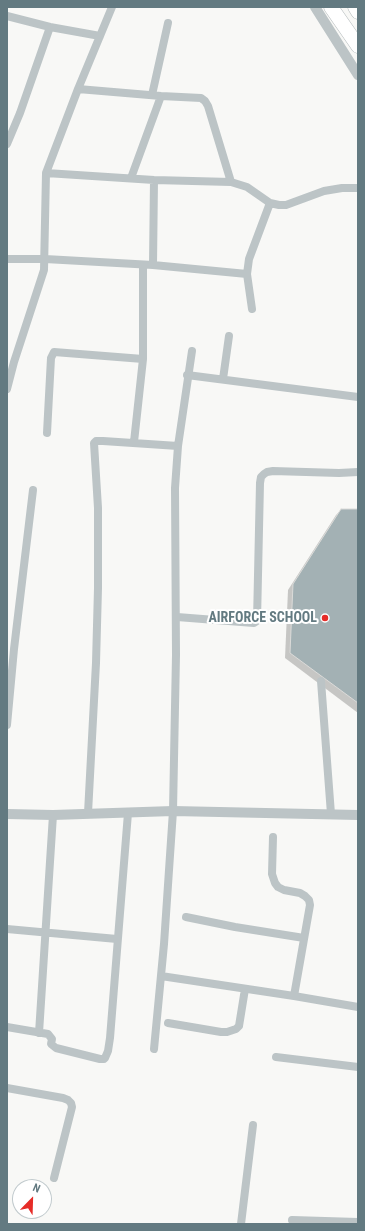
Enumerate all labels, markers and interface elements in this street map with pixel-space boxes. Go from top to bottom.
place label: AIRFORCE SCHOOL [208,610,317,626]
marker: AIRFORCE SCHOOL [320,613,330,623]
north arrow [12,1179,52,1219]
text: N [31,1181,42,1196]

